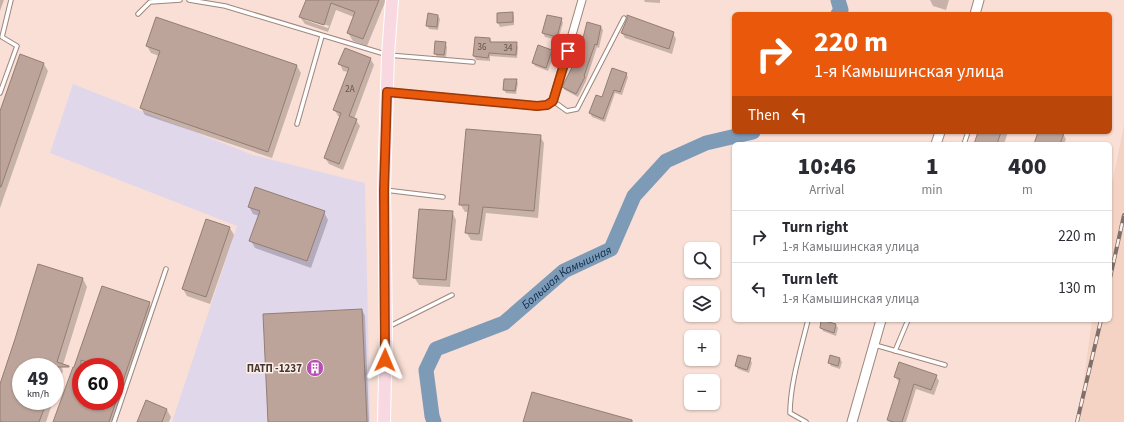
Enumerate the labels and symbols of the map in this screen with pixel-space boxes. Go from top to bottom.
pin [551,34,585,68]
house number: 36 [478,41,487,54]
house number: 34 [504,42,513,55]
house number: 2А [345,83,355,96]
water label: Большая Камышная [518,242,615,313]
position arrow [364,339,406,381]
speed limit sign: 60 [72,358,124,410]
building icon: ПАТП -1237 [305,358,325,378]
place label: ПАТП -1237 [247,361,302,376]

